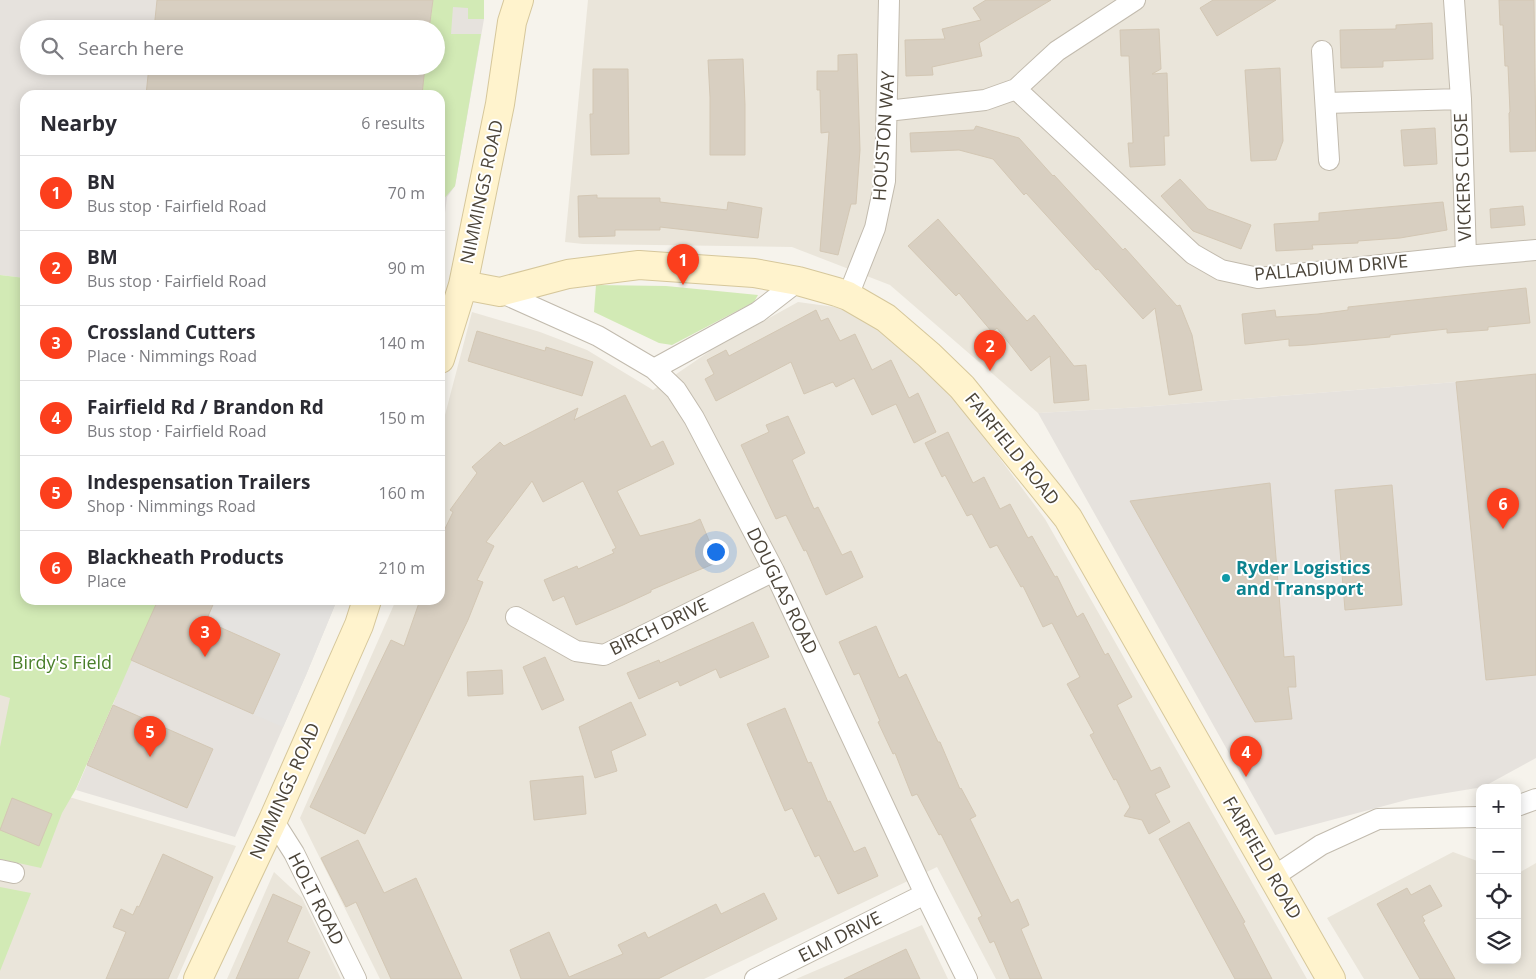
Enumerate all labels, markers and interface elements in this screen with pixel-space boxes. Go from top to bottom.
search box [20,20,445,75]
icon: search [38,34,66,62]
text: Search here [78,35,184,61]
street label: HOUSTON WAY [866,69,900,202]
text: Nearby [40,109,117,137]
text: 6 results [361,112,425,134]
street label: VICKERS CLOSE [1448,112,1476,242]
street label: NIMMINGS ROAD [454,118,508,266]
text: BN [87,169,115,195]
text: 1 [51,182,61,204]
text: 70 m [388,182,425,204]
text: Bus stop · Fairfield Road [87,195,266,217]
text: BM [87,244,118,270]
pin: 1 [667,244,699,285]
street label: PALLADIUM DRIVE [1253,248,1409,286]
text: 2 [51,257,61,279]
text: 90 m [388,257,425,279]
text: Bus stop · Fairfield Road [87,270,266,292]
text: Crossland Cutters [87,319,256,345]
pin: 2 [974,330,1006,371]
text: 3 [51,332,61,354]
text: 140 m [379,332,425,354]
text: Place · Nimmings Road [87,345,257,367]
street label: FAIRFIELD ROAD [960,387,1065,509]
text: Fairfield Rd / Brandon Rd [87,394,324,420]
text: 4 [51,407,61,429]
text: 150 m [379,407,425,429]
text: Bus stop · Fairfield Road [87,420,266,442]
text: Indespensation Trailers [87,469,310,495]
text: 5 [51,482,61,504]
text: 160 m [379,482,425,504]
pin: 6 [1487,488,1519,529]
text: Shop · Nimmings Road [87,495,256,517]
street label: DOUGLAS ROAD [742,523,824,658]
your location [703,539,729,565]
text: Blackheath Products [87,544,284,570]
place label: Ryder Logistics and Transport [1236,555,1370,600]
text: 6 [51,557,61,579]
text: 210 m [379,557,425,579]
text: Place [87,570,126,592]
marker: Ryder Logistics and Transport [1220,572,1232,584]
street label: BIRCH DRIVE [605,592,712,660]
pin: 3 [189,616,221,657]
park label: Birdy's Field [12,650,112,674]
pin: 5 [134,716,166,757]
street label: NIMMINGS ROAD [243,719,325,862]
pin: 4 [1230,736,1262,777]
map controls [1476,784,1521,964]
button: + [1476,784,1521,829]
street label: FAIRFIELD ROAD [1218,792,1308,923]
button: − [1476,829,1521,874]
street label: HOLT ROAD [283,848,350,949]
button: locate [1476,874,1521,919]
street label: ELM DRIVE [794,905,885,967]
button: layers [1476,919,1521,964]

